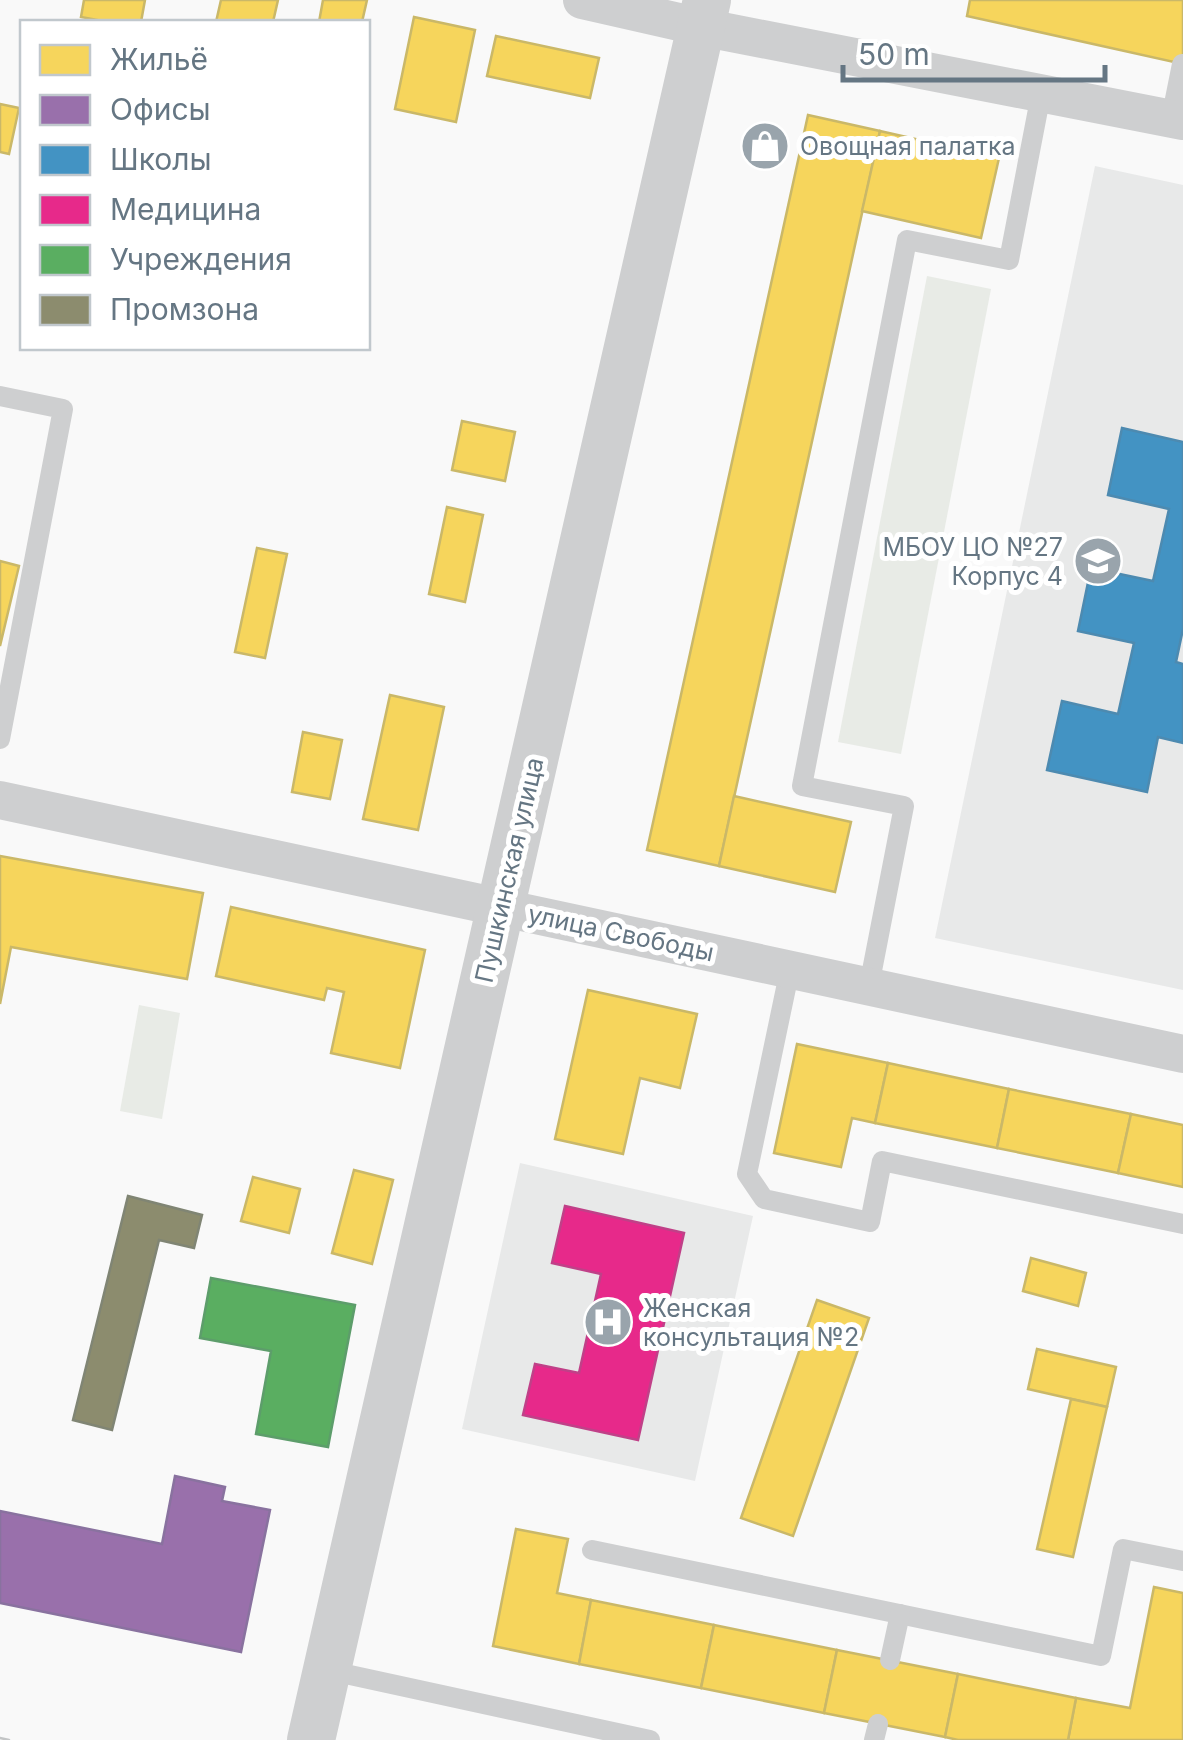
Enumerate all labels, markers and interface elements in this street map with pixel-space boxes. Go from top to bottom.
legend [20,20,370,350]
scale bar [843,20,1106,82]
text: 50 m [858,36,930,72]
text: Жильё [110,41,208,77]
text: Офисы [110,91,211,127]
shop icon: Овощная палатка [739,120,791,172]
place label: Овощная палатка [800,131,1016,161]
text: Школы [110,141,212,177]
text: Медицина [110,191,261,227]
text: Учреждения [110,241,292,277]
text: Промзона [110,291,259,327]
place label: МБОУ ЦО №27 Корпус 4 [882,532,1063,591]
school or university icon: МБОУ ЦО №27 Корпус 4 [1072,535,1124,587]
street label: Пушкинская улица [468,754,550,986]
street label: улица Свободы [525,899,717,967]
place label: Женская консультация №2 [643,1293,859,1352]
hospital icon: Женская консультация №2 [582,1296,634,1348]

